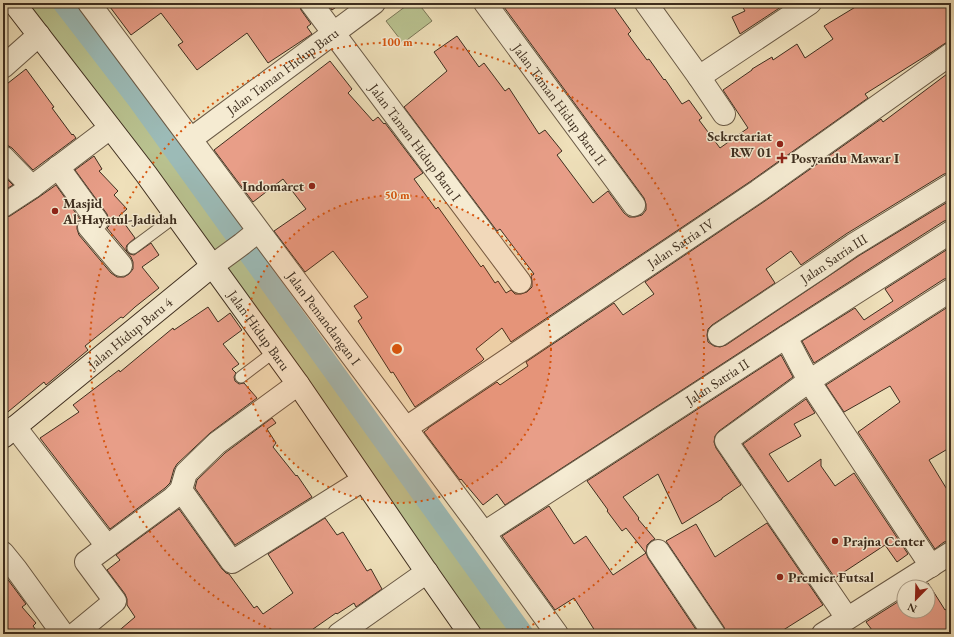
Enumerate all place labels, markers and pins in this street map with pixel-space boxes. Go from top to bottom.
place label: Sekretariat RW 01 [707,127,773,161]
marker: Sekretariat RW 01 [775,139,785,149]
place label: Posyandu Mawar I [791,149,899,167]
marker: Posyandu Mawar I [776,152,788,164]
place label: Indomaret [242,177,305,195]
marker: Indomaret [307,181,317,191]
place label: Masjid Al-Hayatul-Jadidah [62,194,177,228]
marker: Masjid Al-Hayatul-Jadidah [50,206,60,216]
centre of rings [390,342,404,356]
place label: Prajna Center [843,532,925,550]
marker: Prajna Center [830,536,840,546]
place label: Premier Futsal [788,568,874,586]
marker: Premier Futsal [775,572,785,582]

